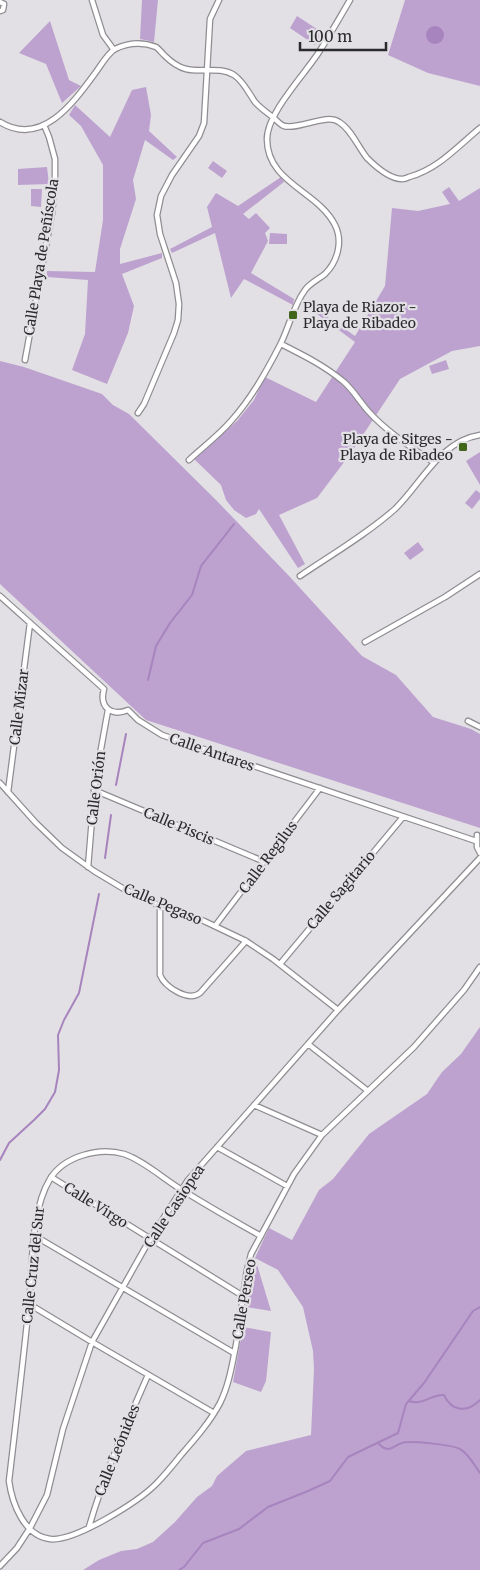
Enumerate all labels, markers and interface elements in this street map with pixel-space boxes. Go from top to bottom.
scale bar [300,20,386,52]
text: 100 m [308,27,352,46]
street label: Calle Playa de Peñíscola [20,177,62,337]
place label: Playa de Riazor - Playa de Ribadeo [303,298,417,332]
marker: Playa de Riazor - Playa de Ribadeo [287,309,299,321]
place label: Playa de Sitges - Playa de Ribadeo [340,430,453,464]
marker: Playa de Sitges - Playa de Ribadeo [457,441,469,453]
street label: Calle Mizar [5,668,33,746]
street label: Calle Antares [167,729,257,775]
street label: Calle Orión [83,750,109,826]
street label: Calle Piscis [141,803,217,849]
street label: Calle Regilus [235,817,301,897]
street label: Calle Sagitario [303,847,379,933]
street label: Calle Pegaso [121,879,205,929]
street label: Calle Casiopea [140,1161,209,1251]
street label: Calle Virgo [61,1178,131,1232]
street label: Calle Cruz del Sur [18,1206,48,1324]
street label: Calle Perseo [228,1258,260,1340]
street label: Calle Leónides [90,1401,144,1498]

